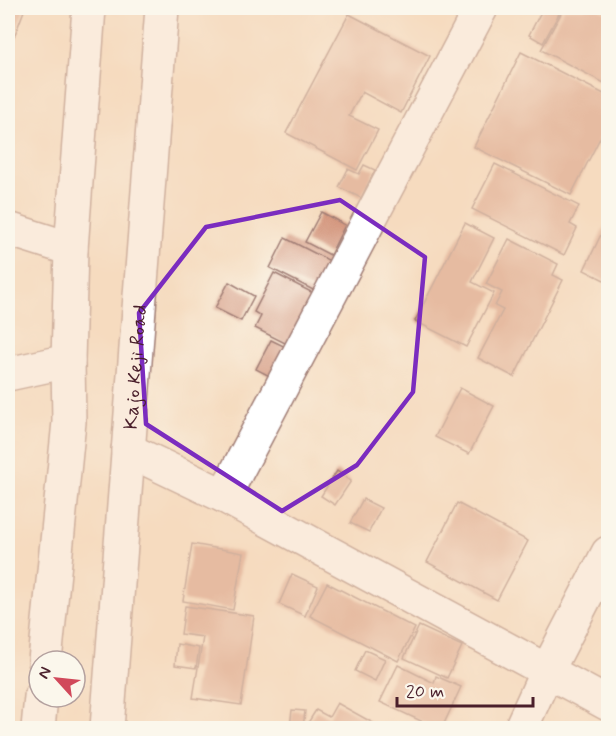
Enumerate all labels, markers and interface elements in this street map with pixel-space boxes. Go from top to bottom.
street label: Kajo Keji Road [118,304,154,431]
north arrow [27,649,87,709]
text: N [33,663,57,682]
scale bar [397,670,534,708]
text: 20 m [406,680,444,704]

